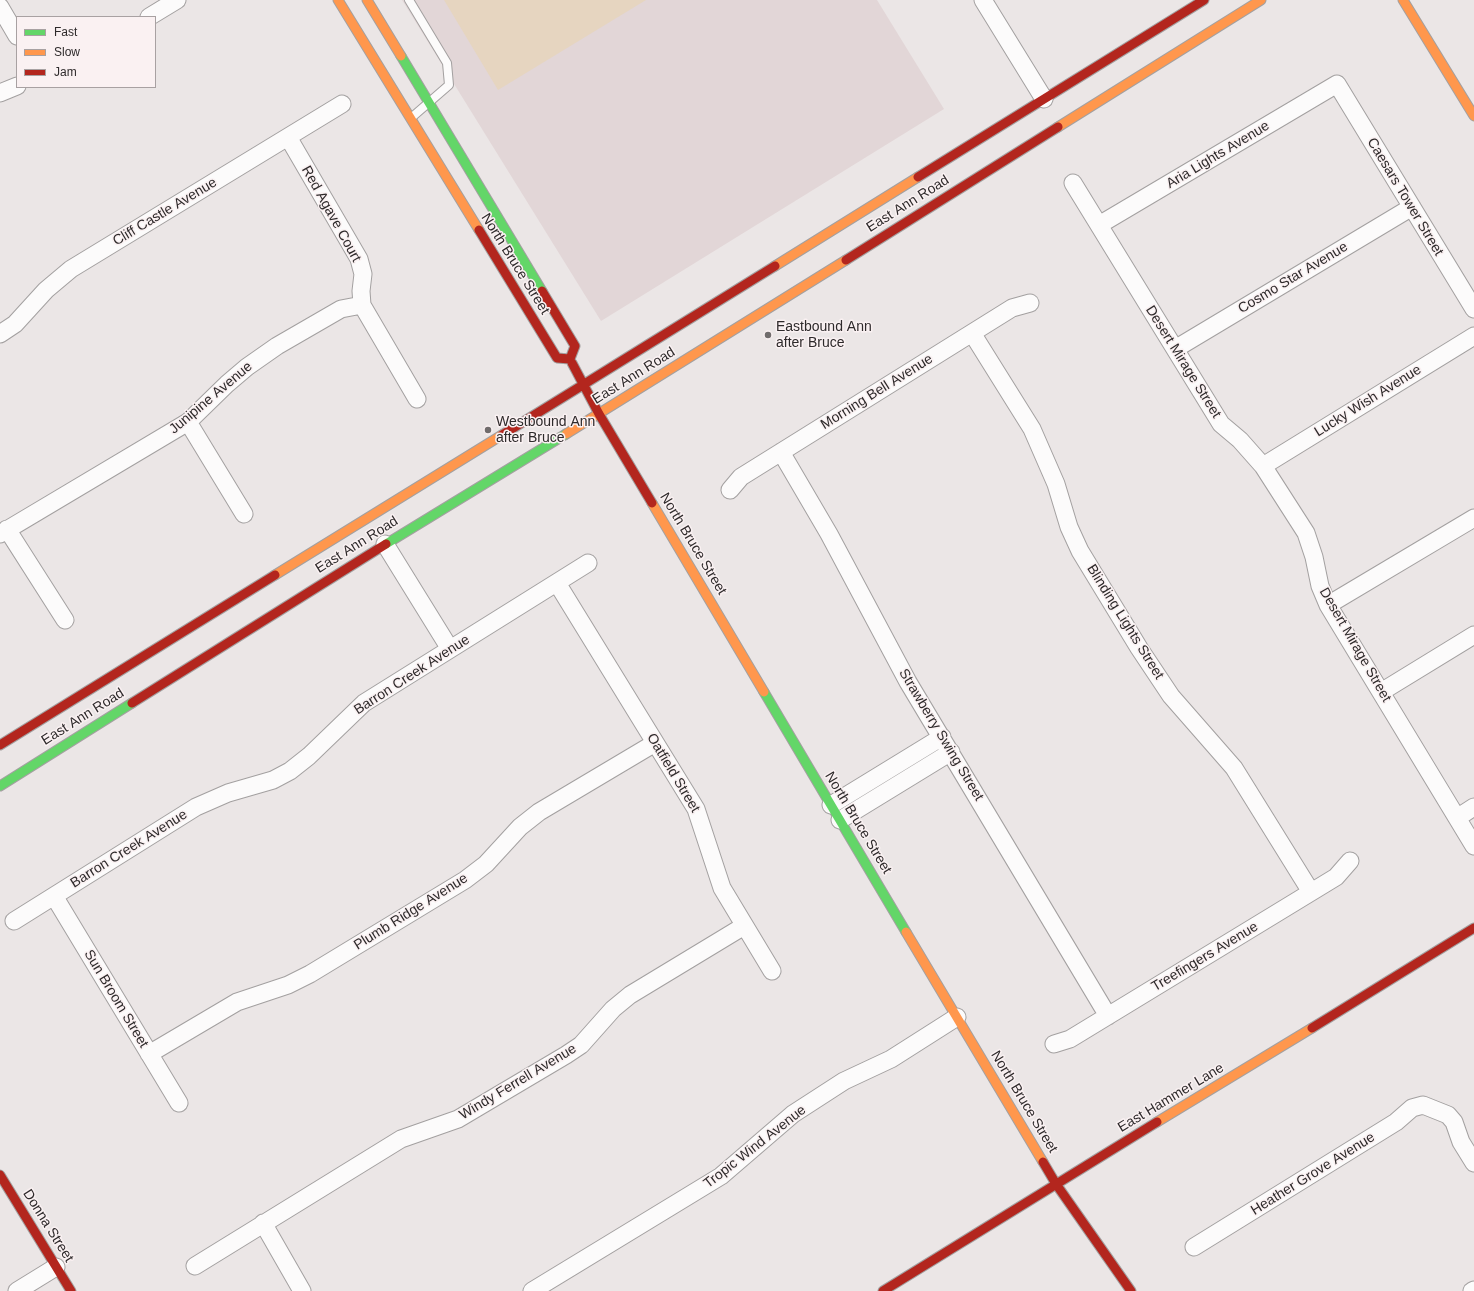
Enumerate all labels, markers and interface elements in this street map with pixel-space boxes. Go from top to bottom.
legend [16,16,156,88]
text: Fast [54,25,77,39]
text: Slow [54,45,80,59]
text: Jam [54,65,77,79]
street label: Aria Lights Avenue [1163,118,1273,192]
street label: Caesars Tower Street [1363,135,1447,259]
street label: Red Agave Court [298,163,364,265]
street label: East Ann Road [864,172,952,236]
street label: Cliff Castle Avenue [110,174,220,250]
street label: North Bruce Street [477,210,553,318]
street label: Cosmo Star Avenue [1235,239,1351,317]
street label: Desert Mirage Street [1142,303,1224,421]
place label: Eastbound Ann after Bruce [776,319,872,352]
marker: Eastbound Ann after Bruce [763,330,773,340]
street label: East Ann Road [590,344,678,408]
street label: Morning Bell Avenue [818,351,936,433]
street label: Junipine Avenue [166,358,256,438]
street label: Lucky Wish Avenue [1312,361,1424,441]
place label: Westbound Ann after Bruce [496,414,595,446]
marker: Westbound Ann after Bruce [483,425,493,435]
street label: North Bruce Street [656,490,730,598]
street label: East Ann Road [313,513,401,577]
street label: Blinding Lights Street [1083,561,1167,683]
street label: Desert Mirage Street [1315,585,1395,705]
street label: Barron Creek Avenue [351,631,473,719]
street label: Strawberry Swing Street [895,666,987,804]
street label: East Ann Road [39,685,127,749]
street label: Oatfield Street [643,730,703,816]
street label: North Bruce Street [821,769,895,877]
street label: Barron Creek Avenue [68,806,190,892]
street label: Plumb Ridge Avenue [351,870,471,954]
street label: Treefingers Avenue [1149,919,1261,995]
street label: Sun Broom Street [80,947,152,1051]
street label: Windy Ferrell Avenue [456,1040,580,1124]
street label: North Bruce Street [987,1048,1061,1156]
street label: East Hammer Lane [1115,1060,1227,1136]
street label: Tropic Wind Avenue [700,1102,810,1192]
street label: Heather Grove Avenue [1248,1129,1378,1219]
street label: Donna Street [19,1187,77,1265]

